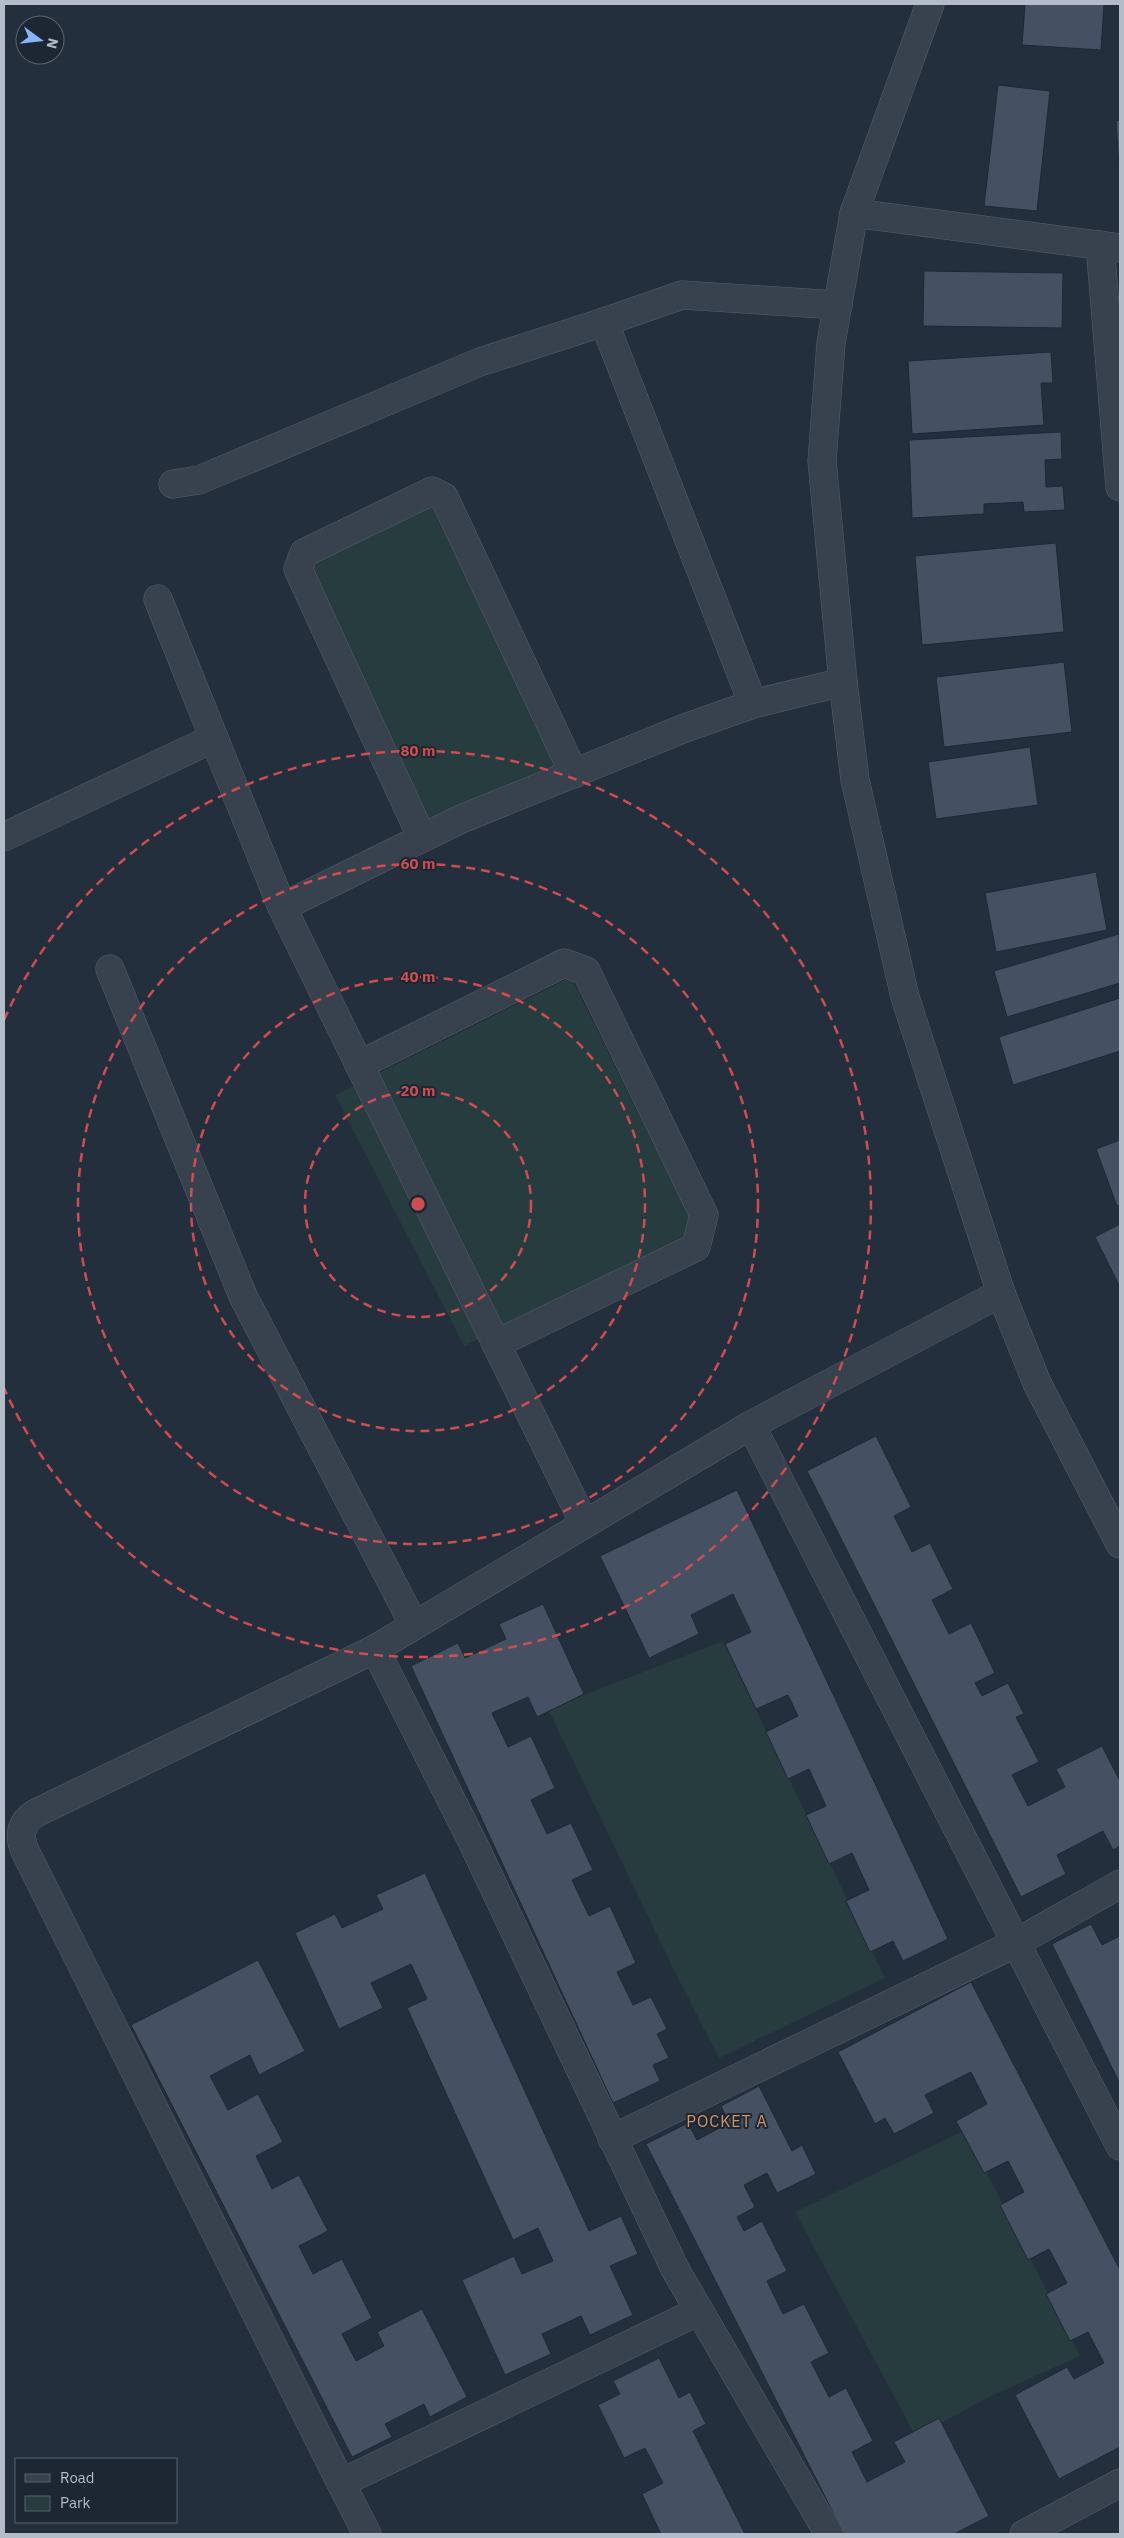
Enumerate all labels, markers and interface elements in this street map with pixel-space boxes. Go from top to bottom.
north arrow [15,15,65,65]
text: N [43,36,63,51]
text: 80 m [401,741,435,760]
text: 60 m [401,854,435,873]
text: 40 m [401,967,435,986]
text: 20 m [401,1081,435,1100]
centre of rings [409,1195,427,1213]
district label: POCKET A [686,2111,768,2131]
legend [15,2458,178,2523]
text: Road [60,2468,95,2487]
text: Park [60,2493,90,2512]

